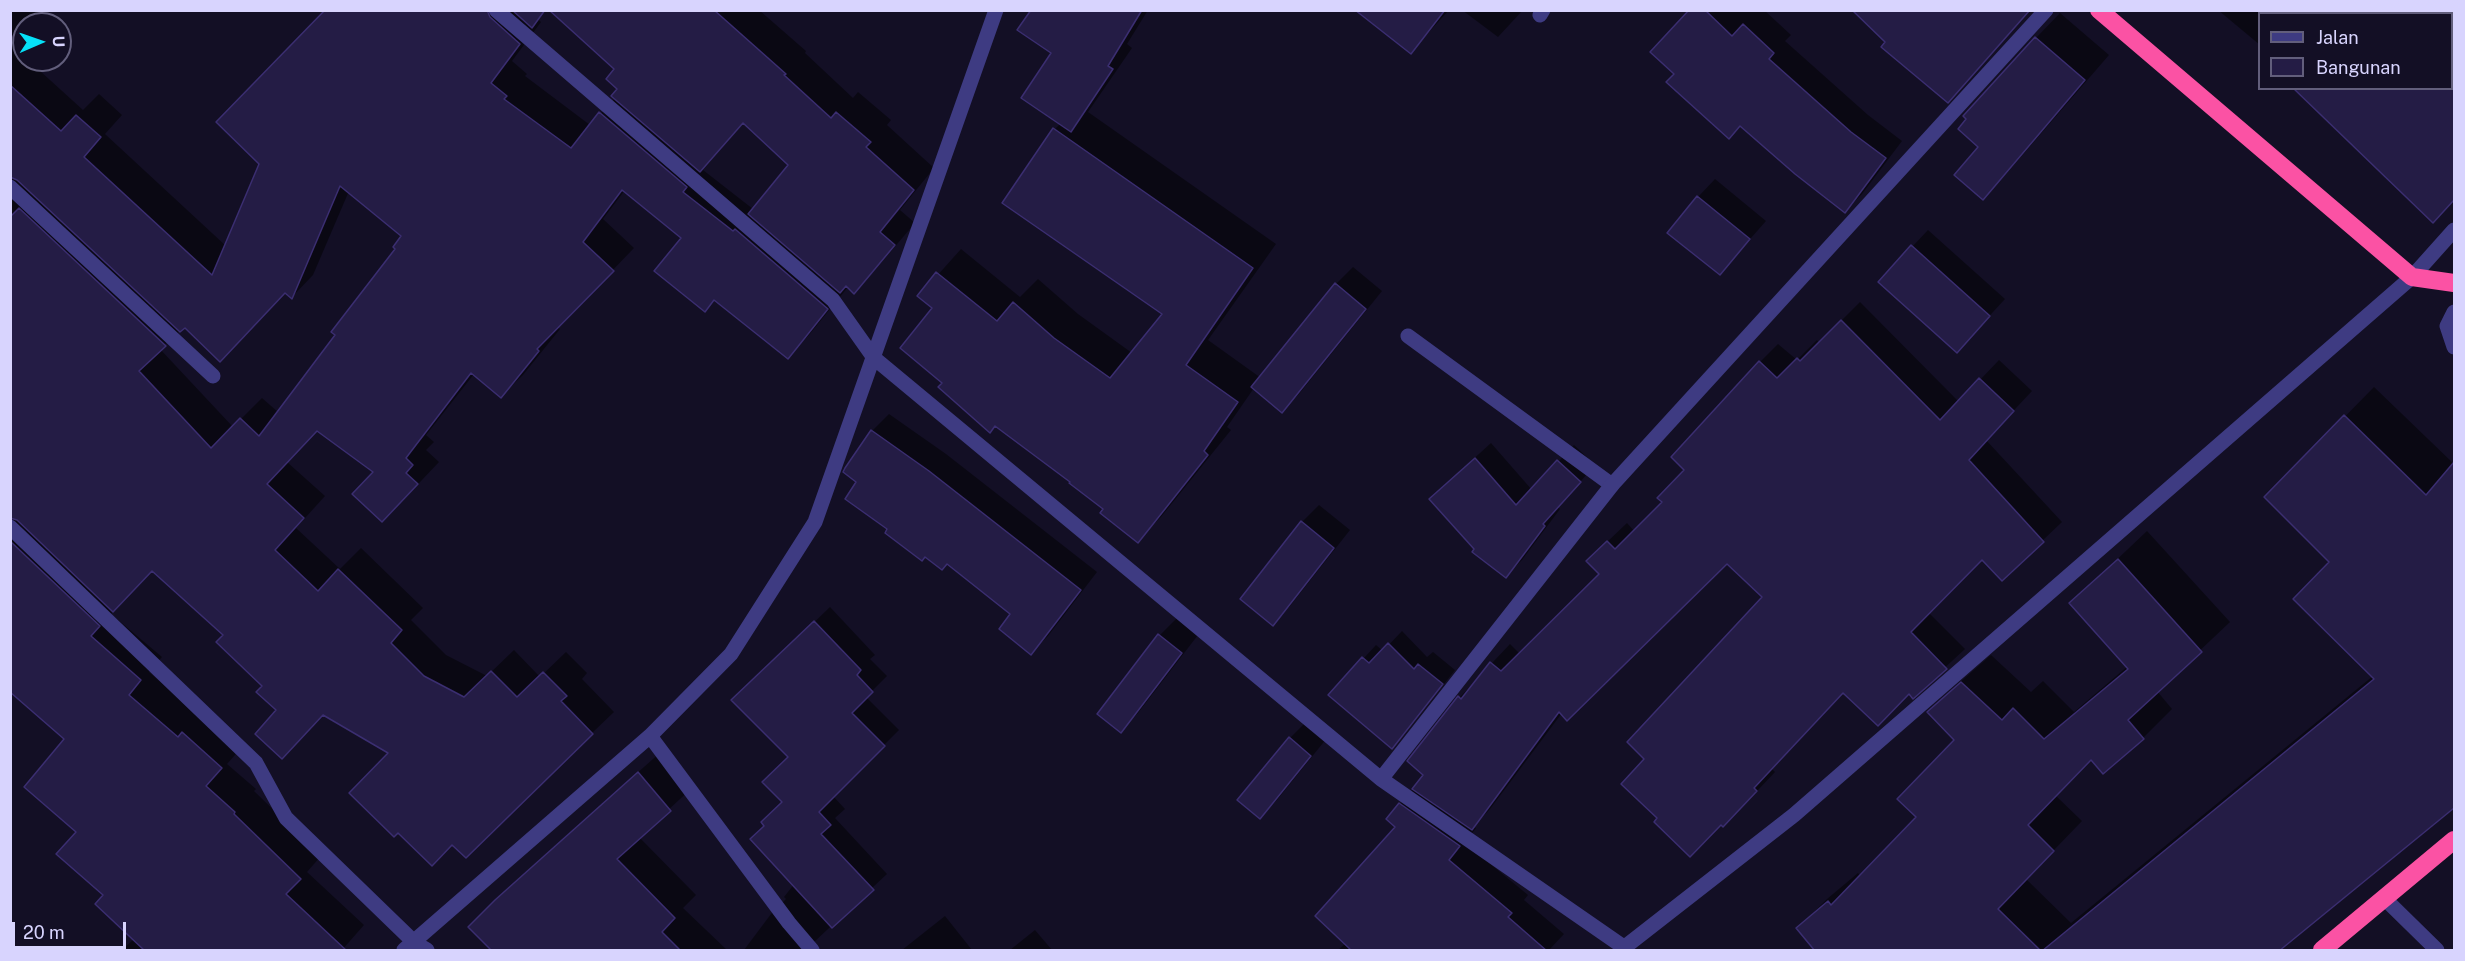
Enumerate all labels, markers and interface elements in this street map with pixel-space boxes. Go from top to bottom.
north arrow [12,12,72,72]
legend [2258,12,2453,90]
text: Jalan [2316,27,2359,48]
text: U [49,35,68,48]
text: Bangunan [2316,57,2401,78]
scale bar [15,910,129,948]
text: 20 m [23,922,65,943]

